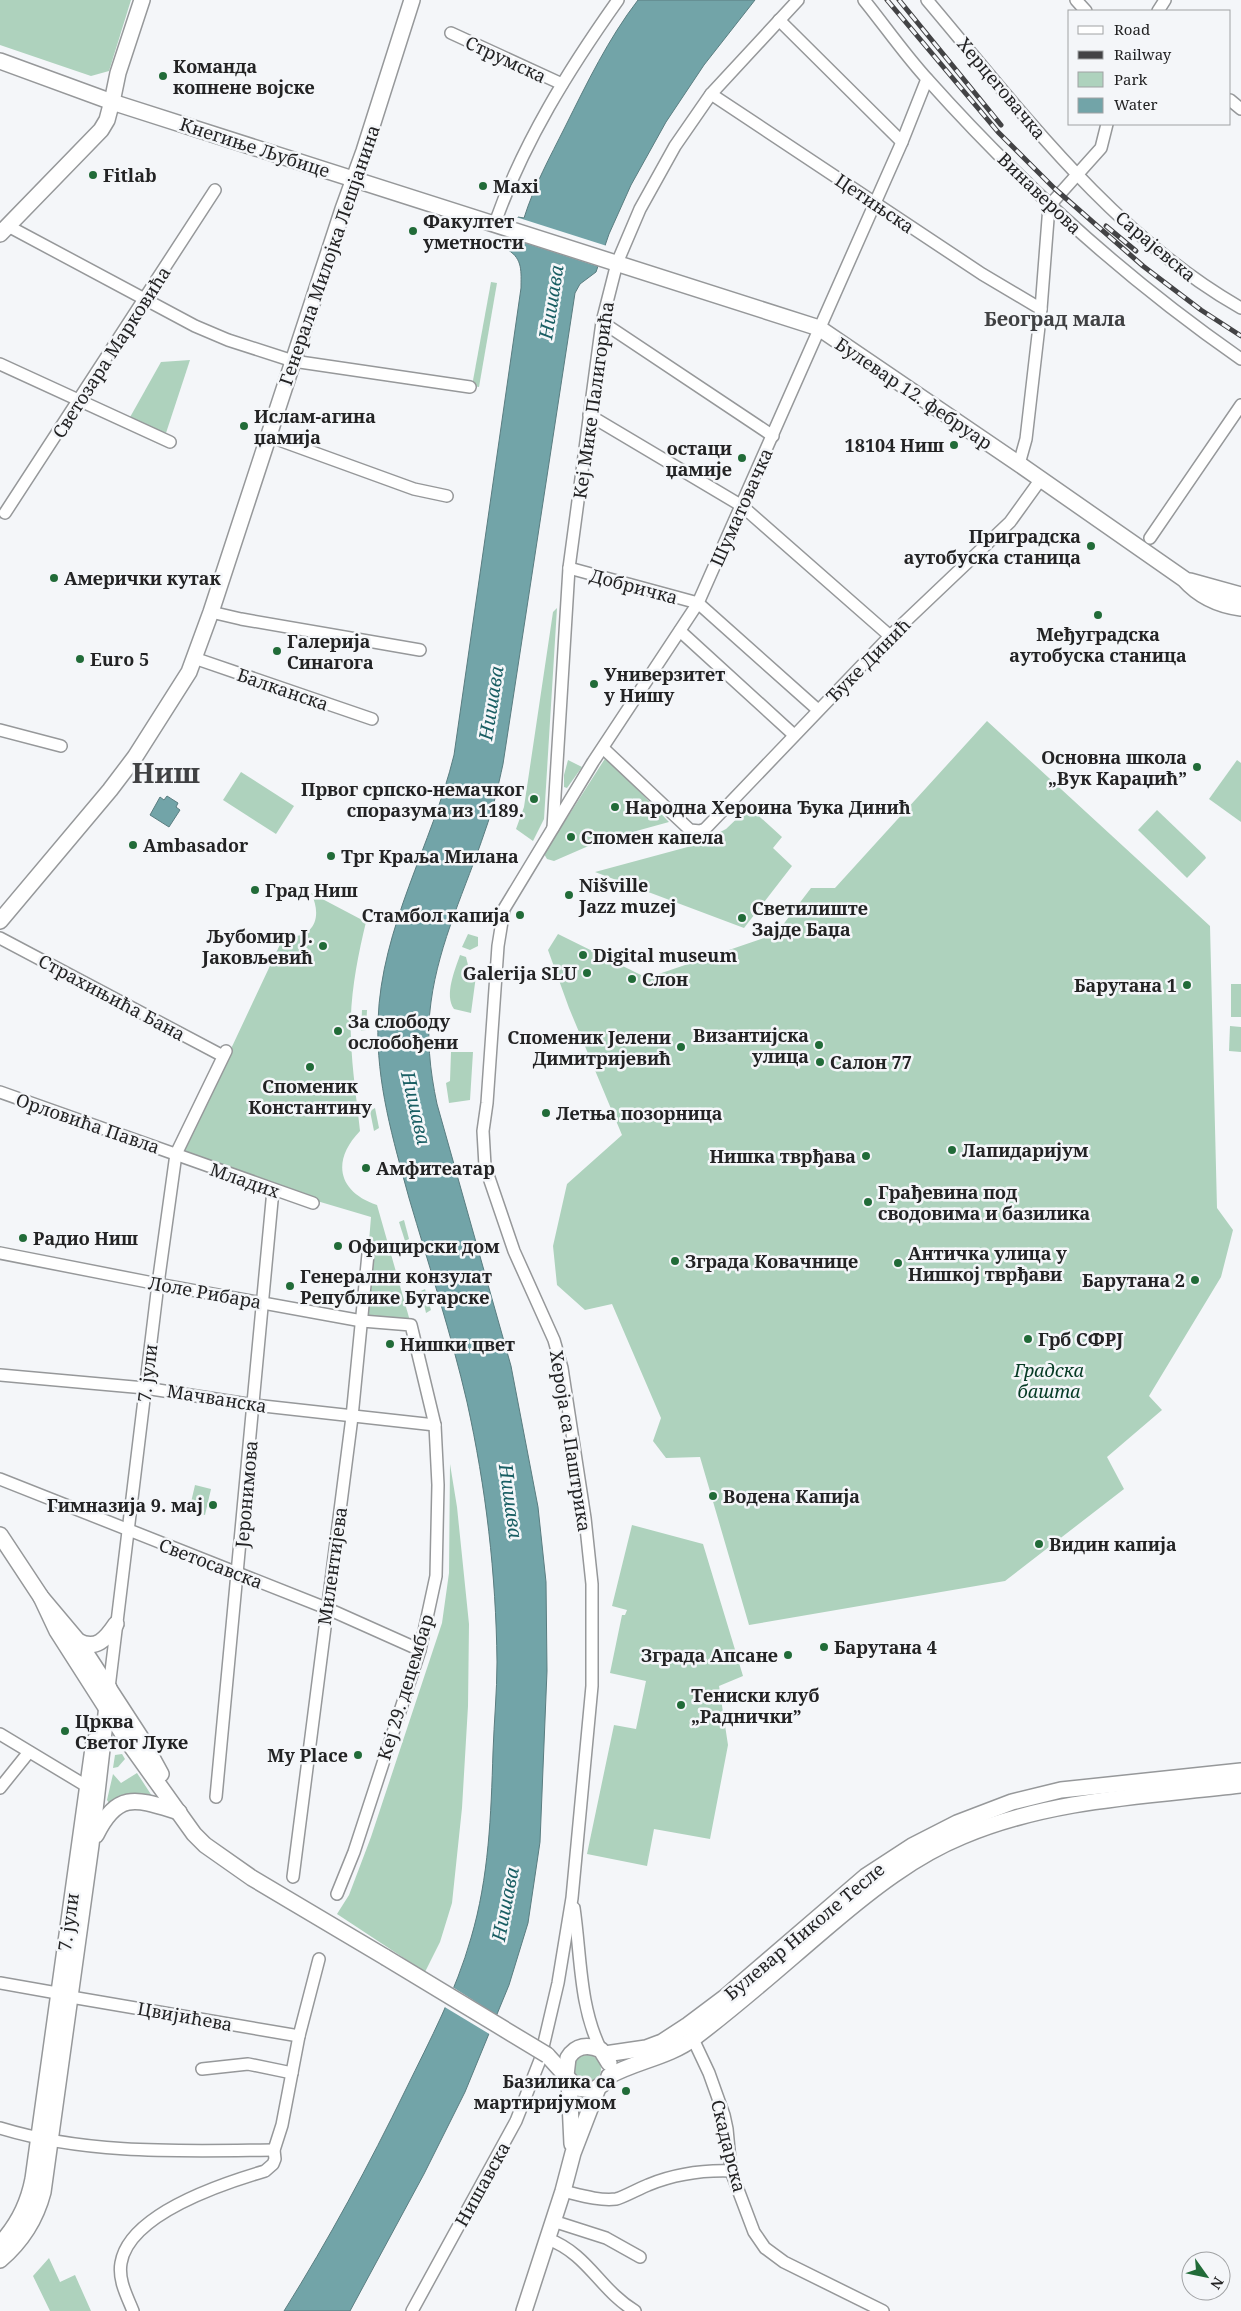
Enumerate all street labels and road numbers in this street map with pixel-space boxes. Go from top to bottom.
street label: Струмска [462,30,550,88]
street label: Херцеговачка [952,32,1052,144]
street label: Кнегиње Љубице [177,111,333,183]
street label: Генерала Милојка Лешјанина [273,122,385,388]
street label: Винаверова [993,147,1087,239]
street label: Цетињска [831,168,919,238]
street label: Сарајевска [1111,205,1201,287]
street label: Светозара Марковића [46,262,176,442]
street label: Кеј Мике Палигорића [567,300,619,500]
street label: Булевар 12. фебруар [831,331,997,455]
street label: Шуматовачка [704,444,778,570]
street label: Добричка [587,563,681,609]
street label: Ђуке Динић [821,612,916,707]
street label: Балканска [234,662,332,716]
street label: Страхињића Бана [34,948,190,1046]
street label: Орловића Павла [13,1087,163,1159]
street label: Младих [207,1157,284,1203]
street label: Лоле Рибара [147,1270,263,1314]
street label: 7. јули [132,1342,162,1404]
street label: Хероја са Паштрика [545,1349,597,1533]
street label: Мачванска [165,1378,269,1418]
street label: Јеронимова [229,1439,263,1550]
street label: Милентијева [312,1505,352,1627]
street label: Светосавска [156,1532,266,1594]
street label: Кеј 29. децембар [371,1611,439,1763]
street label: Булевар Николе Тесле [719,1857,889,2005]
street label: 7. јули [52,1891,84,1953]
street label: Цвијићева [136,1996,234,2036]
street label: Скадарска [706,2097,752,2195]
street label: Нишавска [449,2137,515,2231]

